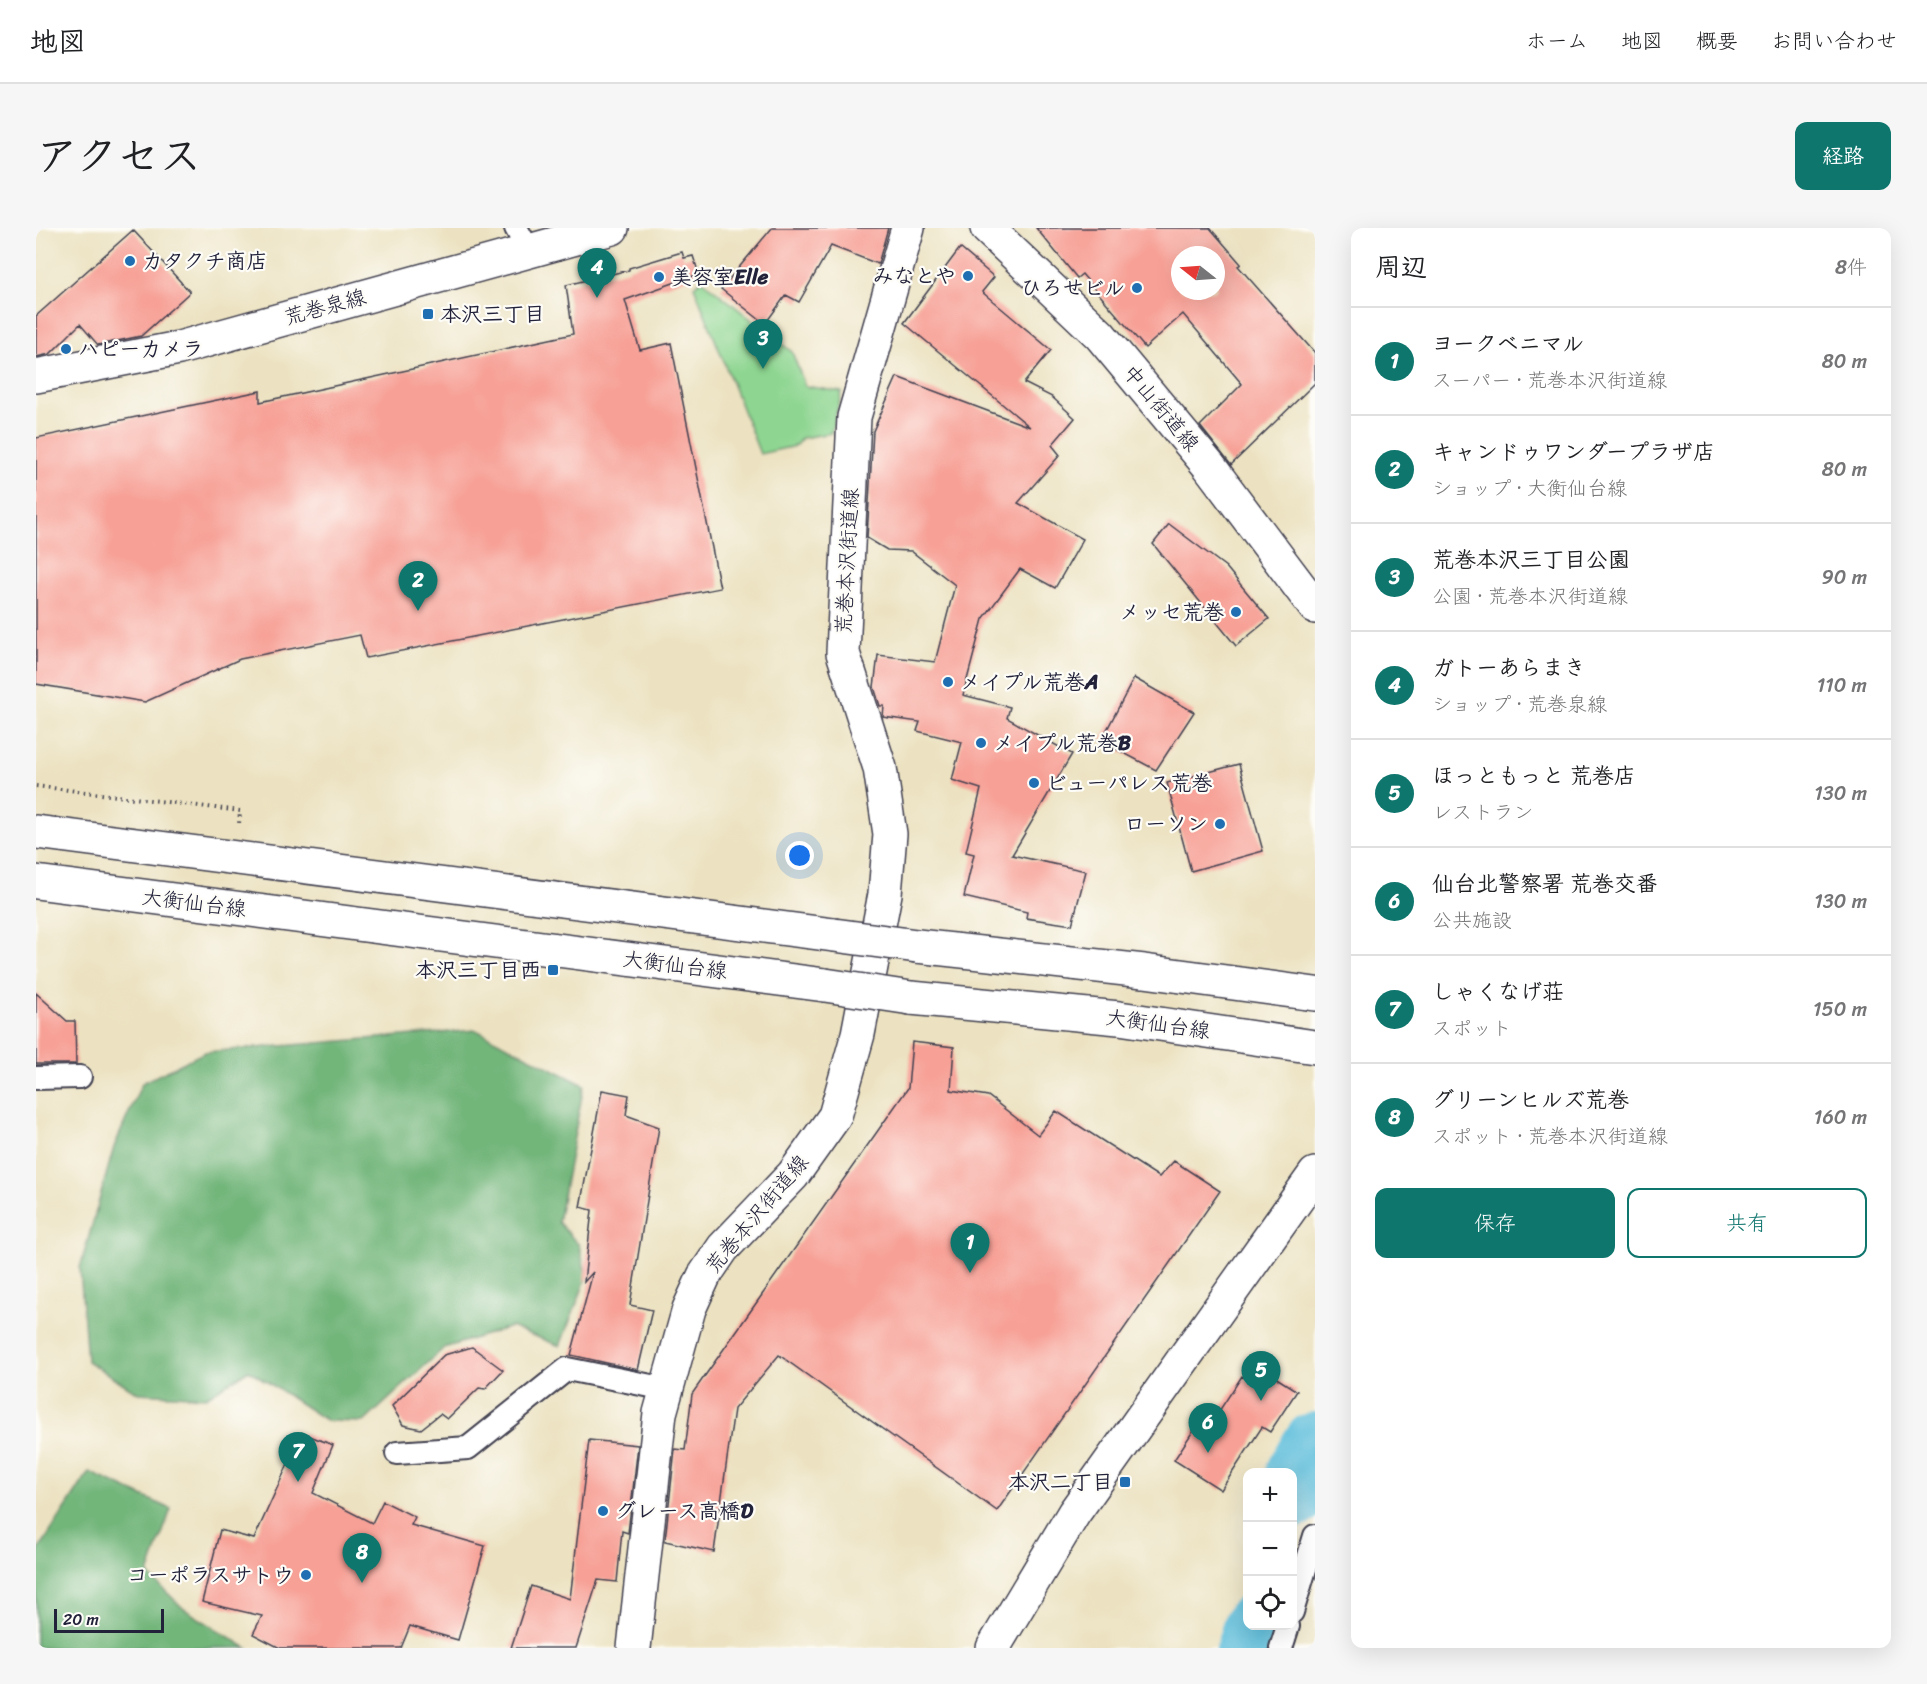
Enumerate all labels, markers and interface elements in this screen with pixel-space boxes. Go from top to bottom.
text: 地図 [30,17,86,66]
text: ホーム [1526,22,1588,60]
text: 地図 [1621,22,1663,60]
text: 概要 [1696,22,1738,60]
text: お問い合わせ [1771,22,1897,60]
text: アクセス [36,119,201,193]
button: 経路 [1795,122,1891,190]
place label: カタクチ商店 [142,242,268,280]
text: 周辺 [1375,244,1427,290]
north arrow [1171,246,1225,300]
pin: 4 [578,248,616,298]
text: 8件 [1835,250,1867,285]
marker: カタクチ商店 [123,254,137,268]
place label: みなとや [872,257,956,295]
place label: 美容室Elle [671,258,769,296]
marker: みなとや [961,269,975,283]
place label: ひろせビル [1020,269,1125,307]
marker: 美容室Elle [652,270,666,284]
street label: 荒巻泉線 [280,278,370,336]
marker: ひろせビル [1130,281,1144,295]
place label: 本沢三丁目 [440,295,545,333]
marker: 本沢三丁目 [421,307,435,321]
pin: 3 [744,320,782,369]
text: ヨークベニマル [1432,324,1584,363]
place label: ハピーカメラ [78,330,204,368]
marker: ハピーカメラ [59,342,73,356]
text: 1 [1390,344,1399,379]
text: 80 m [1822,344,1867,379]
street label: 中山街道線 [1113,356,1209,460]
text: スーパー · 荒巻本沢街道線 [1432,363,1667,398]
text: キャンドゥワンダープラザ店 [1432,432,1715,471]
text: 2 [1389,452,1400,487]
text: 80 m [1822,452,1867,487]
text: ショップ · 大衡仙台線 [1432,471,1627,506]
street label: 荒巻本沢街道線 [824,487,870,635]
text: 荒巻本沢三丁目公園 [1432,540,1630,579]
text: 3 [1389,560,1400,595]
text: 90 m [1822,560,1867,595]
pin: 2 [398,562,437,611]
text: 公園 · 荒巻本沢街道線 [1432,579,1628,614]
place label: メッセ荒巻 [1119,593,1224,631]
marker: メッセ荒巻 [1229,605,1243,619]
text: ガトーあらまき [1432,648,1586,687]
place label: メイプル荒巻A [960,663,1099,701]
text: 4 [1388,668,1401,703]
text: 110 m [1817,668,1867,703]
marker: メイプル荒巻A [941,675,955,689]
text: ショップ · 荒巻泉線 [1432,687,1607,722]
place label: メイプル荒巻B [993,724,1132,762]
marker: メイプル荒巻B [974,736,988,750]
text: ほっともっと 荒巻店 [1432,756,1636,795]
place label: ビューパレス荒巻 [1046,764,1212,802]
marker: ビューパレス荒巻 [1027,776,1041,790]
text: 5 [1388,776,1401,811]
text: 130 m [1814,776,1867,811]
text: レストラン [1432,795,1534,830]
place label: ローソン [1124,805,1208,843]
marker: ローソン [1213,817,1227,831]
your location [785,841,814,870]
text: 仙台北警察署 荒巻交番 [1432,864,1658,903]
street label: 大衡仙台線 [140,878,248,928]
text: 6 [1389,884,1400,919]
text: 130 m [1814,884,1867,919]
text: 公共施設 [1432,903,1512,938]
street label: 大衡仙台線 [621,940,729,990]
place label: 本沢三丁目西 [415,951,541,989]
marker: 本沢三丁目西 [546,963,560,977]
text: しゃくなげ荘 [1432,972,1564,1011]
text: 7 [1389,992,1400,1027]
text: 150 m [1813,992,1867,1027]
street label: 大衡仙台線 [1103,998,1213,1050]
text: スポット [1432,1011,1512,1046]
text: グリーンヒルズ荒巻 [1432,1080,1629,1119]
text: 8 [1388,1100,1401,1135]
text: 160 m [1814,1100,1867,1135]
text: スポット · 荒巻本沢街道線 [1432,1119,1668,1154]
street label: 荒巻本沢街道線 [695,1145,819,1283]
button: 保存 [1375,1188,1615,1258]
button: 共有 [1627,1188,1867,1258]
pin: 1 [950,1224,990,1273]
pin: 5 [1242,1352,1280,1401]
pin: 6 [1188,1404,1228,1453]
pin: 7 [278,1432,318,1482]
place label: 本沢二丁目 [1008,1463,1113,1501]
map controls [1243,1468,1297,1630]
button: + [1243,1468,1297,1522]
marker: 本沢二丁目 [1118,1475,1132,1489]
place label: グレース高橋D [615,1492,754,1530]
marker: グレース高橋D [596,1504,610,1518]
button: − [1243,1522,1297,1576]
pin: 8 [342,1534,382,1583]
place label: コーポラスサトウ [127,1556,294,1594]
marker: コーポラスサトウ [299,1568,313,1582]
button: locate [1243,1576,1297,1630]
text: 20 m [63,1605,99,1634]
scale bar [54,1606,164,1634]

